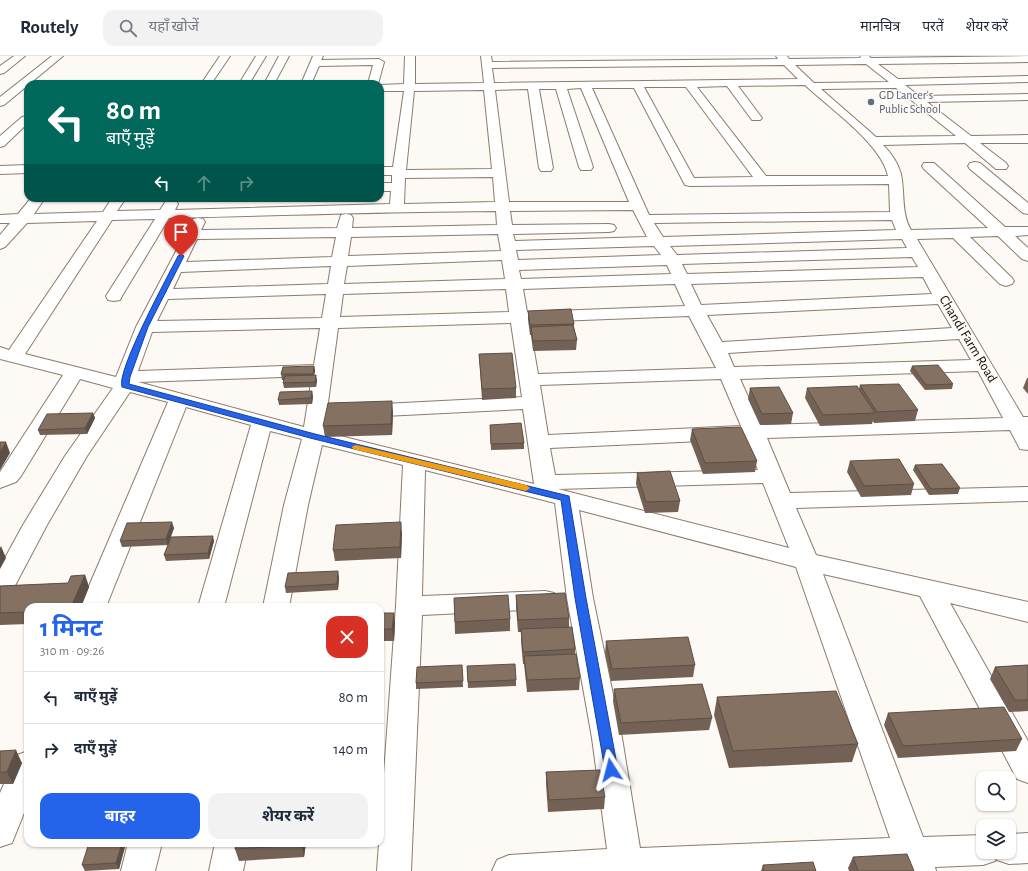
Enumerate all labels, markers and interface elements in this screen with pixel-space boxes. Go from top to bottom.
search box [103,10,383,46]
icon: search [117,17,139,39]
text: Routely [20,18,79,37]
text: यहाँ खोजें [149,19,199,34]
text: मानचित्र [860,20,900,34]
text: परतें [922,20,944,34]
text: शेयर करें [966,20,1008,34]
place label: GD Lancer's Public School [879,89,941,115]
icon: left [40,96,92,148]
text: 80 m [106,97,161,125]
marker: GD Lancer's Public School [866,97,876,107]
text: बाएँ मुड़ें [106,130,154,148]
icon: left [151,172,173,194]
icon: ahead [193,172,215,194]
icon: right [235,172,257,194]
pin [164,215,198,256]
icon: arrive [170,221,192,243]
street label: Chandi Farm Road [937,293,999,385]
button: close [326,616,368,658]
text: 1 मिनट [40,617,103,641]
text: 310 m · 09:26 [40,645,104,658]
icon: left [40,687,62,709]
text: बाएँ मुड़ें [74,689,117,704]
text: 80 m [338,690,368,705]
icon: right [40,739,62,761]
text: दाएँ मुड़ें [74,741,117,756]
text: 140 m [333,742,368,757]
position arrow [590,749,632,791]
map controls [976,771,1016,859]
button: search [976,771,1016,811]
button: बाहर [40,793,200,839]
button: शेयर करें [208,793,368,839]
button: layers [976,819,1016,859]

